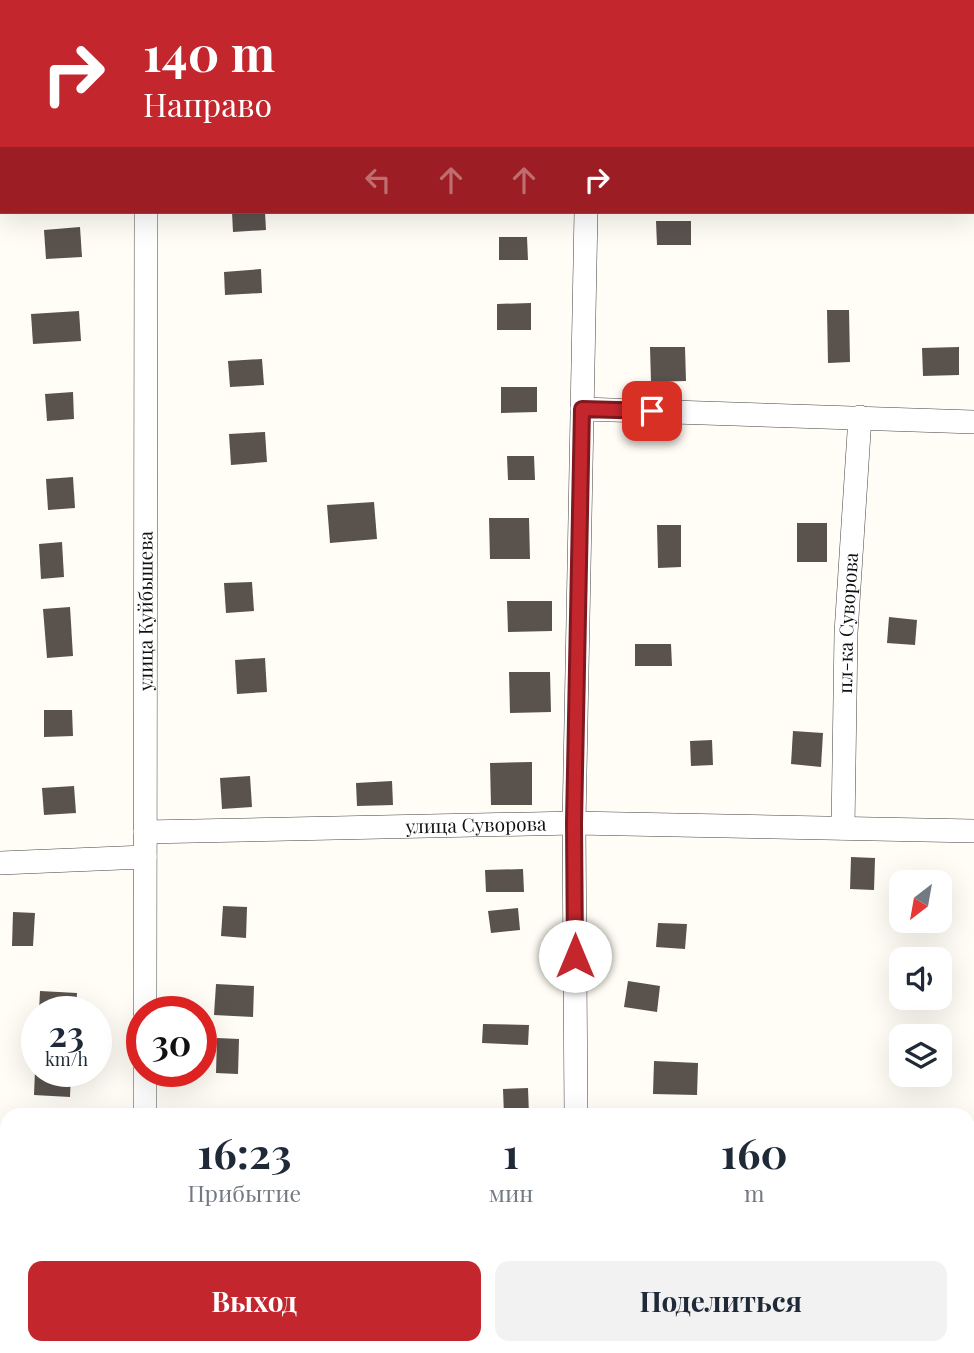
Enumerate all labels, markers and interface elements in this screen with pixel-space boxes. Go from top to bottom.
text: 140 m [143,19,275,84]
icon: right [28,28,119,119]
text: Направо [143,82,272,125]
icon: left [359,161,397,199]
icon: ahead [432,161,470,199]
icon: ahead [505,161,543,199]
icon: right [578,161,616,199]
pin [622,381,682,441]
icon: arrive [633,392,671,430]
street label: улица Куйбышева [131,530,158,692]
street label: пл-ка Суворова [831,551,863,694]
street label: улица Суворова [404,810,547,839]
north arrow [889,870,952,933]
map controls [889,870,952,1087]
position arrow [538,919,612,993]
button: sound [889,947,952,1010]
speed limit sign: 30 [126,996,217,1087]
text: 23 [49,1009,84,1056]
button: layers [889,1024,952,1087]
text: km/h [45,1047,88,1071]
text: 16:23 [197,1124,291,1180]
text: 1 [503,1124,519,1180]
text: 160 [721,1124,788,1180]
text: Прибытие [187,1177,301,1208]
text: мин [489,1177,533,1208]
text: m [744,1177,764,1208]
button: Выход [28,1261,481,1341]
button: Поделиться [495,1261,947,1341]

